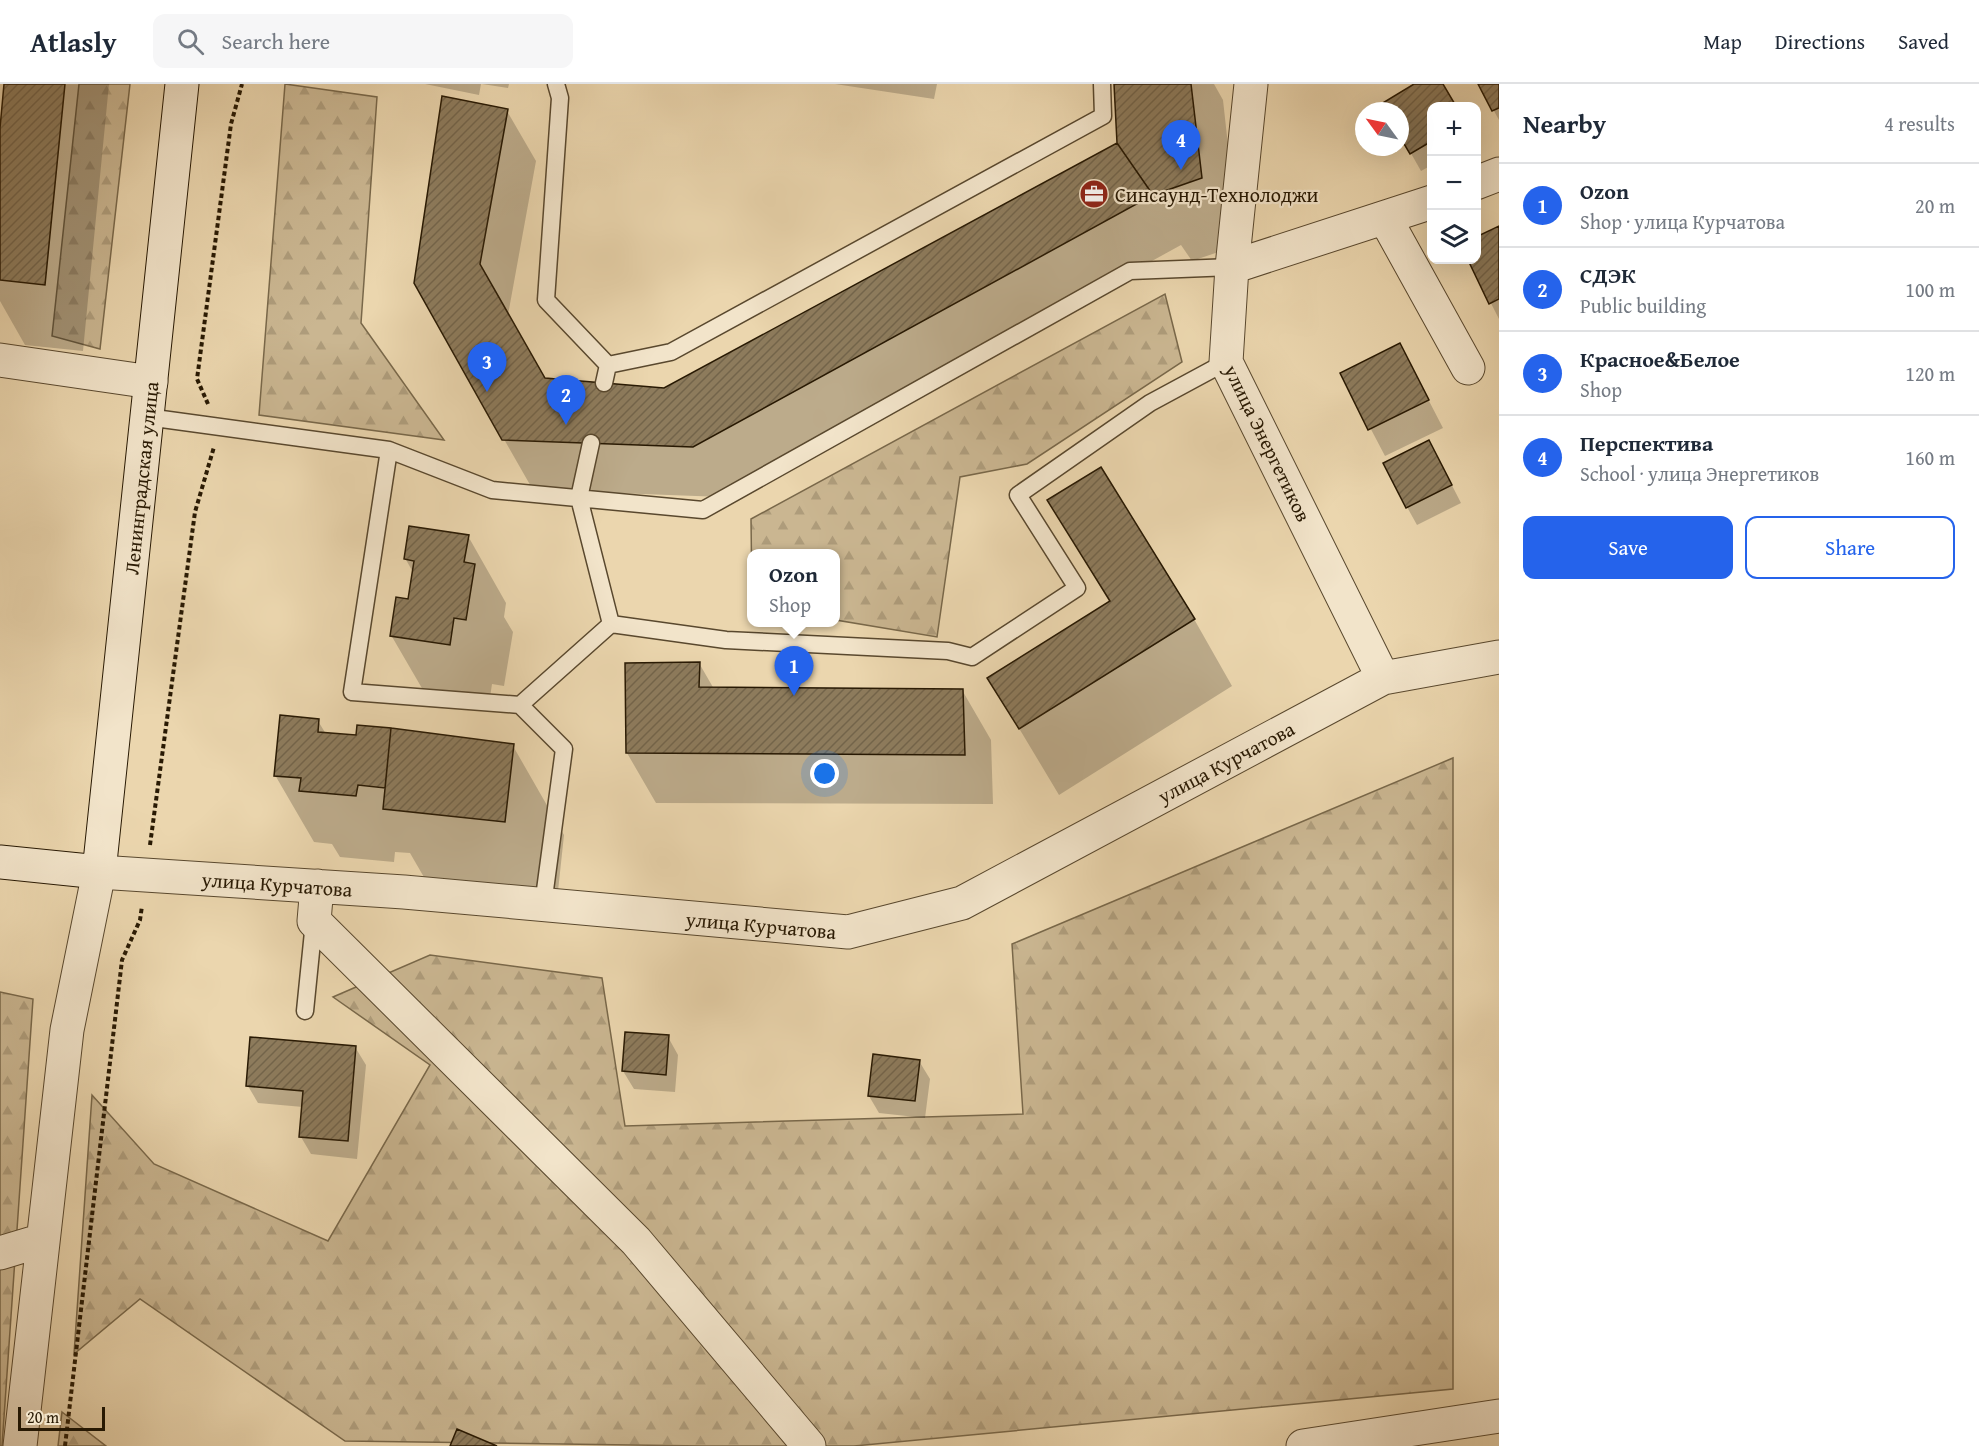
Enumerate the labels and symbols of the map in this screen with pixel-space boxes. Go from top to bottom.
north arrow [1355,102,1409,156]
pin: 4 [1162,120,1200,170]
office icon: Синсаунд-Технолоджи [1078,178,1110,210]
place label: Синсаунд-Технолоджи [1115,180,1319,209]
pin: 3 [468,342,506,392]
street label: улица Энергетиков [1217,359,1319,526]
pin: 2 [546,376,586,425]
street label: Ленинградская улица [116,379,166,576]
pin: 1 [774,646,814,696]
street label: улица Курчатова [1152,714,1300,811]
your location [810,759,839,788]
street label: улица Курчатова [200,864,354,904]
street label: улица Курчатова [684,904,838,946]
scale bar [18,1404,105,1432]

